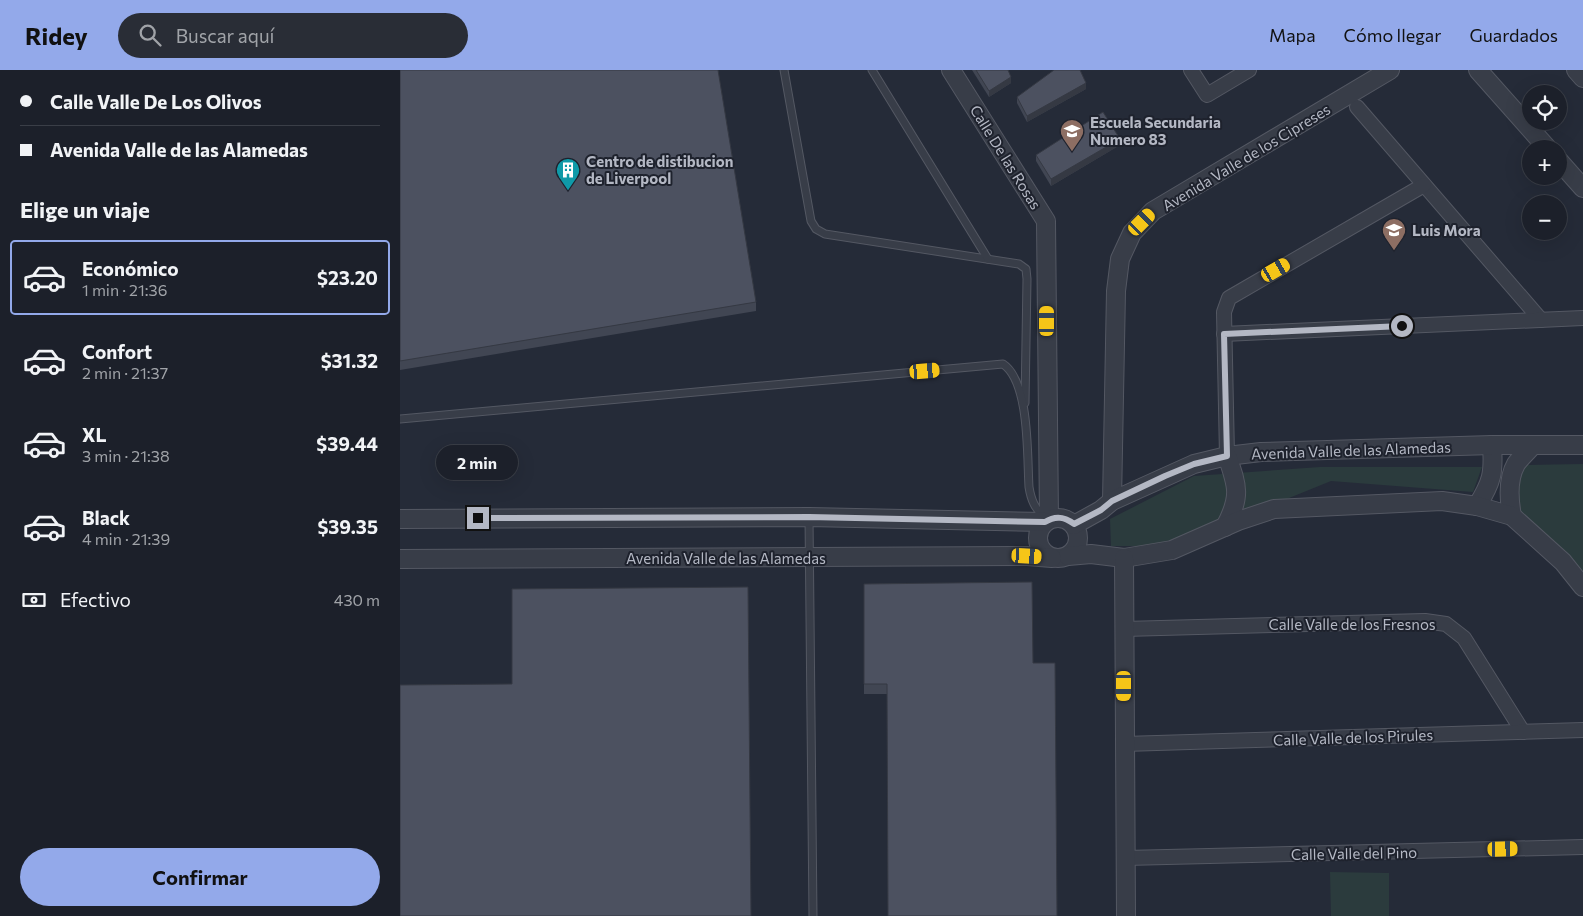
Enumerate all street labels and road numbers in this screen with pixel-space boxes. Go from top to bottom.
street label: Avenida Valle de los Cipreses [1159,100,1333,214]
street label: Calle De las Rosas [967,102,1045,213]
street label: Avenida Valle de las Alamedas [1251,438,1451,462]
street label: Avenida Valle de las Alamedas [626,549,826,567]
street label: Calle Valle de los Fresnos [1268,615,1436,633]
street label: Calle Valle de los Pirules [1273,725,1434,749]
street label: Calle Valle del Pino [1291,843,1417,863]

